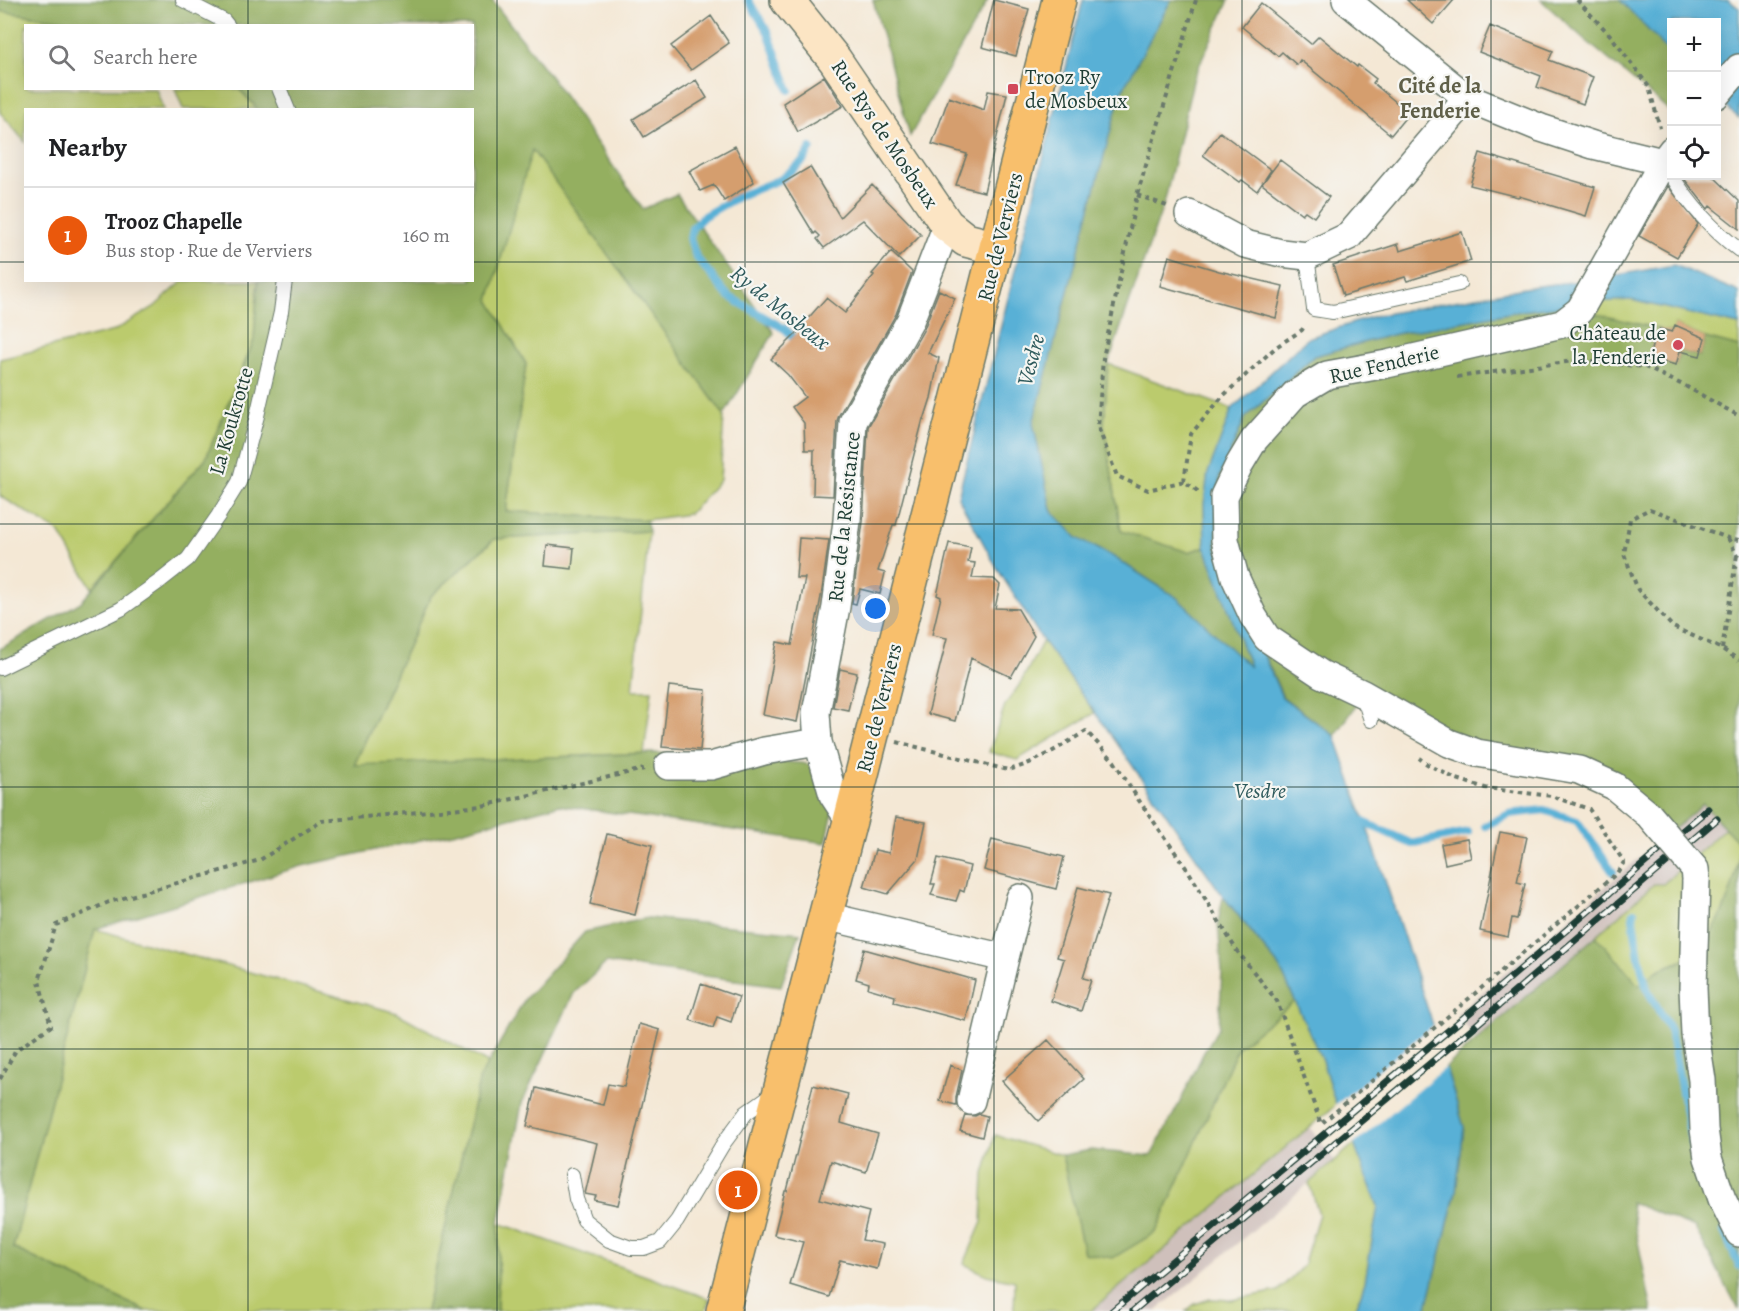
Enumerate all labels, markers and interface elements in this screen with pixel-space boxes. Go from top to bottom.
map controls [1667,18,1721,180]
button: + [1667,18,1721,72]
search box [24,24,474,90]
icon: search [45,41,78,74]
text: Search here [93,42,198,72]
street label: Rue Rys de Mosbeux [825,54,945,214]
place label: Trooz Ry de Mosbeux [1025,63,1128,115]
district label: Cité de la Fenderie [1398,71,1482,126]
button: − [1667,72,1721,126]
marker: Trooz Ry de Mosbeux [1006,82,1020,96]
button: locate [1667,126,1721,180]
text: Nearby [48,130,127,165]
street label: Rue de Verviers [970,170,1030,304]
text: Trooz Chapelle [105,207,242,237]
text: 1 [64,222,71,249]
text: 160 m [403,222,450,249]
text: Bus stop · Rue de Verviers [105,237,313,264]
water label: Ry de Mosbeux [724,259,837,358]
place label: Château de la Fenderie [1570,319,1666,371]
water label: Vesdre [1010,331,1052,389]
street label: Rue Fenderie [1326,338,1442,390]
marker: Château de la Fenderie [1671,338,1685,352]
street label: La Koukrotte [202,364,260,478]
street label: Rue de la Résistance [821,430,867,604]
your location [861,594,890,623]
street label: Rue de Verviers [849,641,909,775]
water label: Vesdre [1234,776,1286,806]
pin: 1 [718,1168,758,1212]

